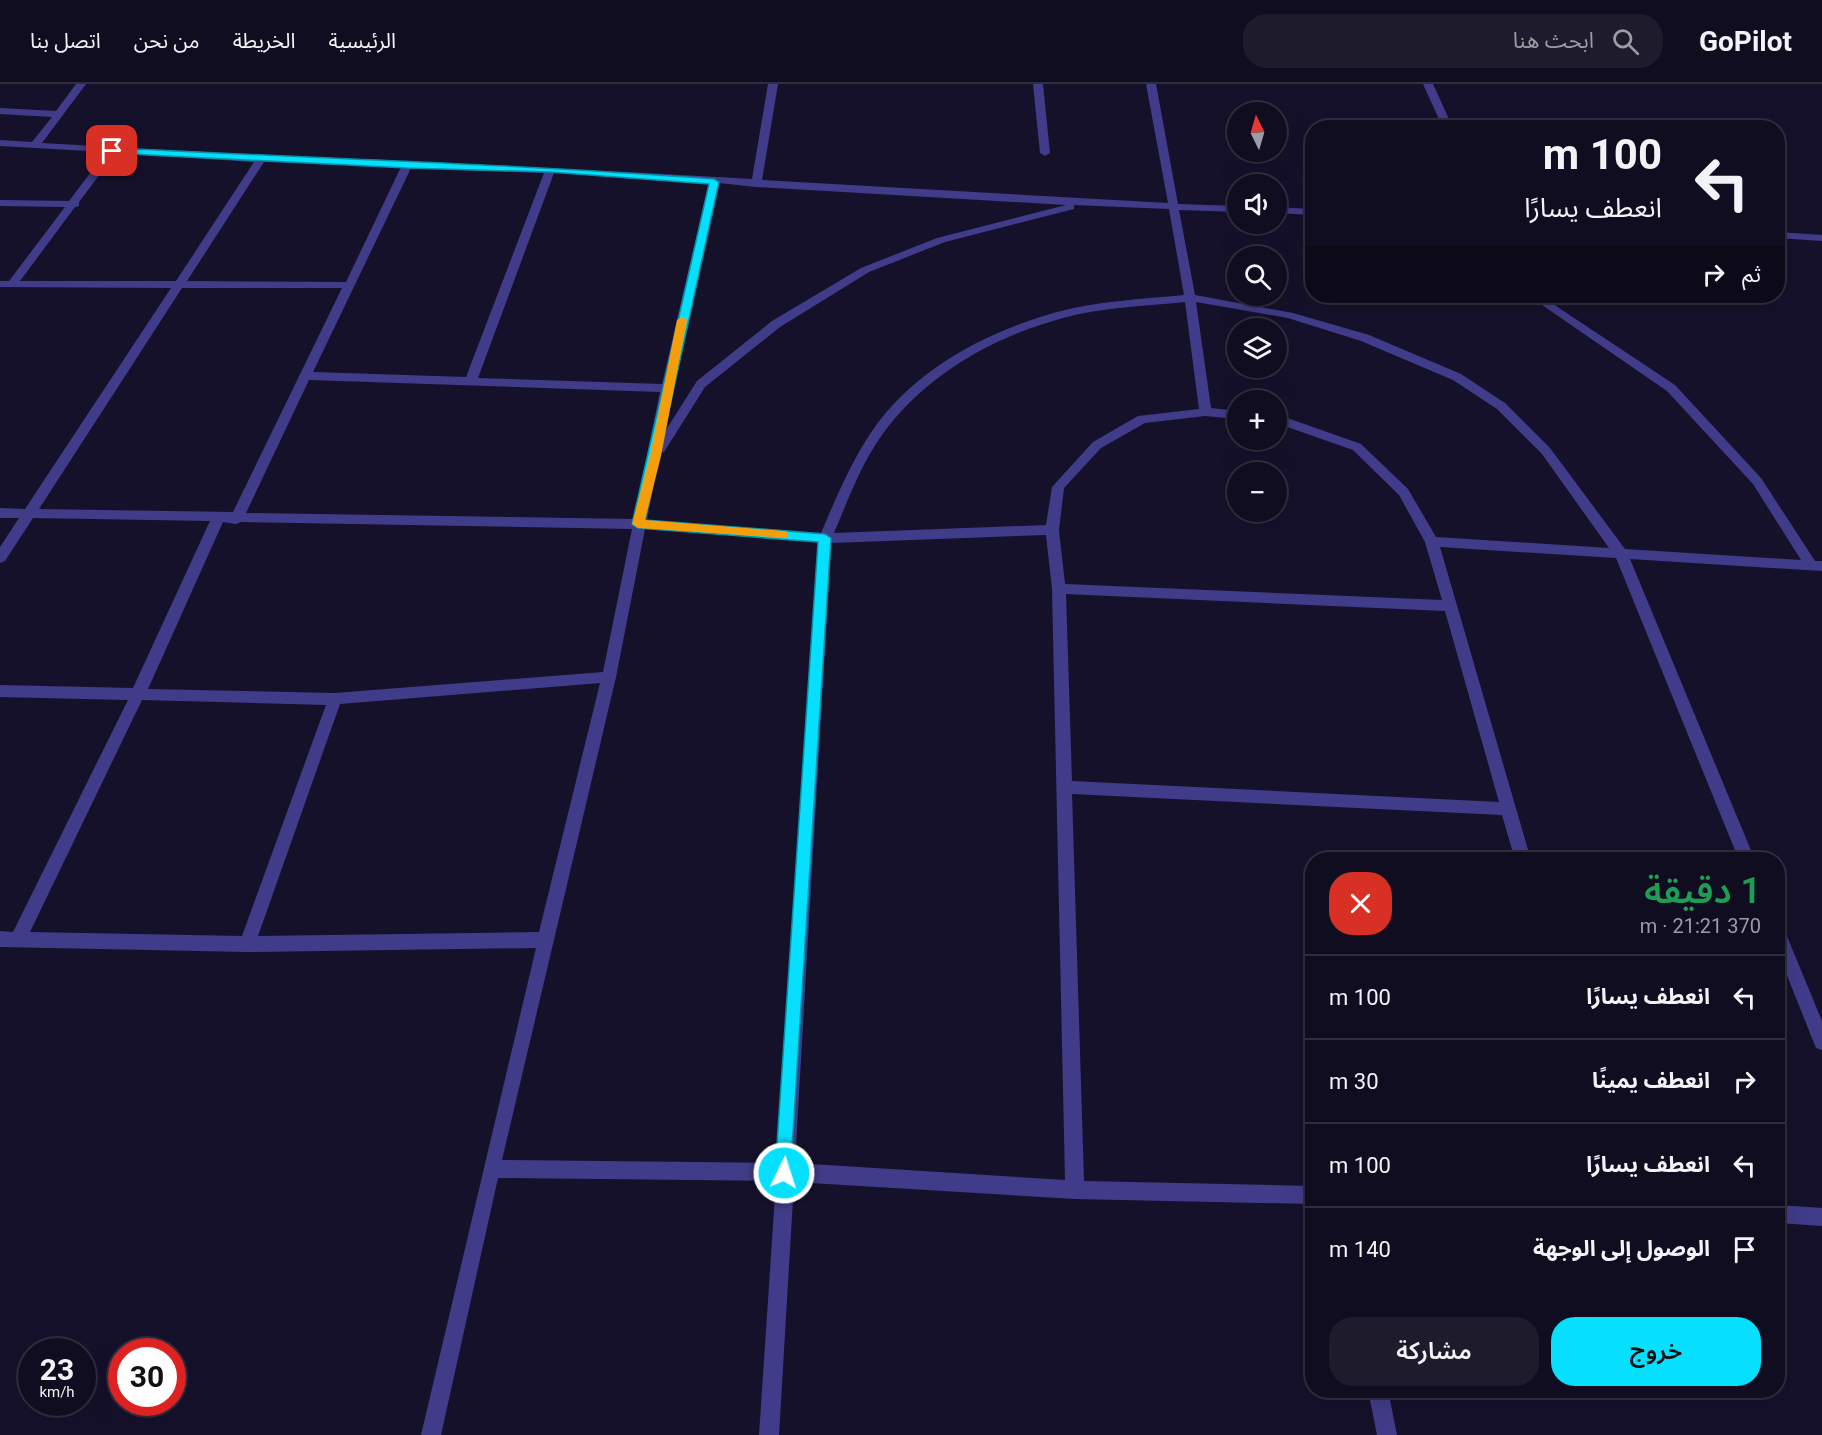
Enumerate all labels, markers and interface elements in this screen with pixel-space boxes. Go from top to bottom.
search box [1243,14,1663,68]
icon: search [1609,25,1642,58]
text: GoPilot [1699,25,1792,58]
text: ابحث هنا [1513,28,1594,53]
text: اتصل بنا [30,29,101,53]
text: من نحن [134,29,200,53]
text: الخريطة [233,29,296,53]
text: الرئيسية [329,29,396,53]
north arrow [1227,102,1287,162]
map controls [1227,102,1287,522]
pin [86,125,137,176]
text: 100 m [1543,130,1662,179]
icon: arrive [95,134,128,167]
icon: left [1683,144,1761,222]
button: sound [1227,174,1287,234]
text: انعطف يسارًا [1524,192,1662,224]
button: search [1227,246,1287,306]
icon: right [1697,258,1730,291]
text: ثم [1742,262,1761,287]
button: layers [1227,318,1287,378]
button: + [1227,390,1287,450]
button: − [1227,462,1287,522]
text: 1 دقيقة [1644,870,1761,912]
button: close [1329,872,1392,935]
text: 370 m · 21:21 [1640,914,1761,938]
icon: left [1728,981,1761,1014]
text: انعطف يسارًا [1586,984,1710,1009]
text: 100 m [1329,985,1391,1010]
icon: right [1728,1065,1761,1098]
text: انعطف يمينًا [1592,1068,1710,1093]
text: 30 m [1329,1069,1379,1094]
position arrow [752,1141,816,1205]
icon: left [1728,1149,1761,1182]
text: انعطف يسارًا [1586,1152,1710,1177]
text: 100 m [1329,1153,1391,1178]
icon: arrive [1728,1233,1761,1266]
text: الوصول إلى الوجهة [1533,1236,1710,1261]
text: 140 m [1329,1237,1391,1262]
button: مشاركة [1329,1317,1539,1386]
button: خروج [1551,1317,1761,1386]
speed limit sign: 30 [108,1338,186,1416]
text: 23 [40,1352,74,1387]
text: km/h [39,1383,75,1401]

